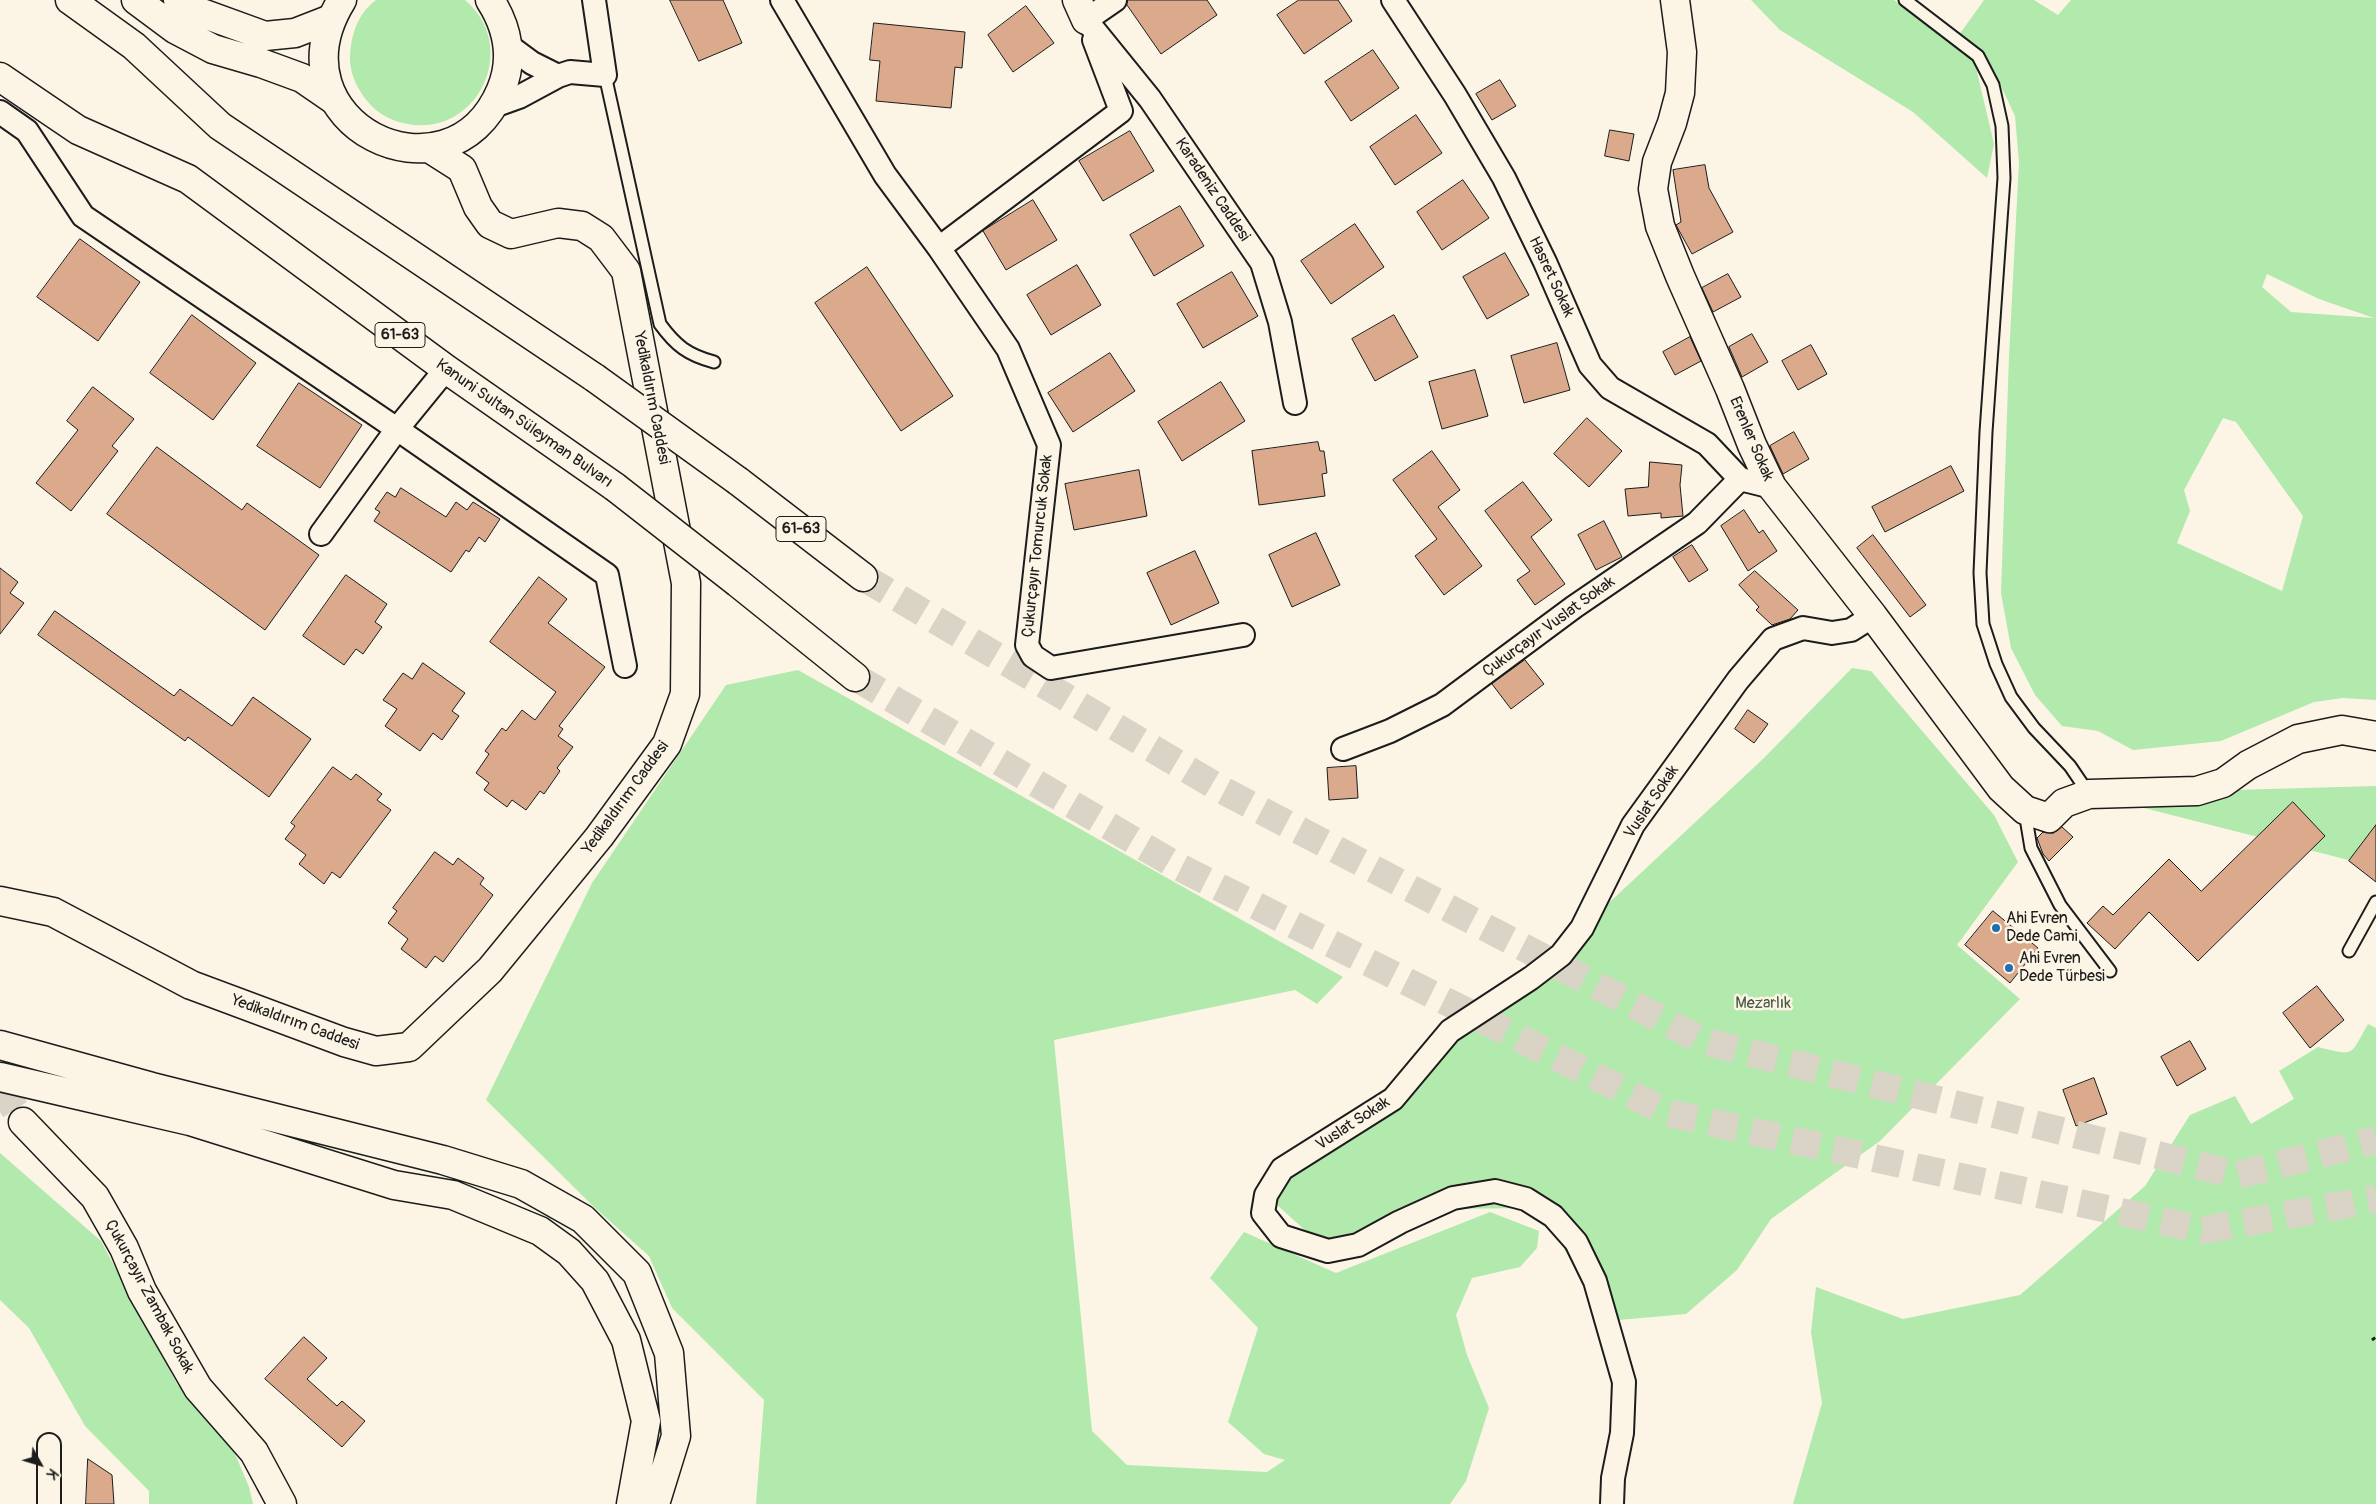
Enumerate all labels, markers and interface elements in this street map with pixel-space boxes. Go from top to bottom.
street label: Karadeniz Caddesi [1170,135,1254,245]
street label: Hasret Sokak [1524,234,1578,320]
road number: 61-63 [375,322,425,348]
street label: Yedikaldırım Caddesi [629,330,673,466]
street label: Kanuni Sultan Süleyman Bulvarı [432,355,616,493]
street label: Erenler Sokak [1725,394,1777,484]
street label: Çukurçayır Tomurcuk Sokak [1019,454,1057,638]
road number: 61-63 [776,516,826,542]
street label: Çukurçayır Vuslat Sokak [1479,573,1619,681]
street label: Yedikaldırım Caddesi [579,738,673,858]
street label: Vuslat Sokak [1621,762,1683,842]
place label: Ahi Evren Dede Cami [2006,909,2078,947]
marker: Ahi Evren Dede Cami [1990,922,2002,934]
place label: Ahi Evren Dede Türbesi [2019,949,2105,987]
marker: Ahi Evren Dede Türbesi [2003,962,2015,974]
street label: Yedikaldırım Caddesi [228,991,362,1055]
park label: Mezarlık [1735,994,1791,1014]
street label: Vuslat Sokak [1312,1093,1394,1155]
street label: Çukurçayır Zambak Sokak [100,1217,198,1377]
north arrow [15,1439,65,1489]
text: K [43,1465,61,1482]

